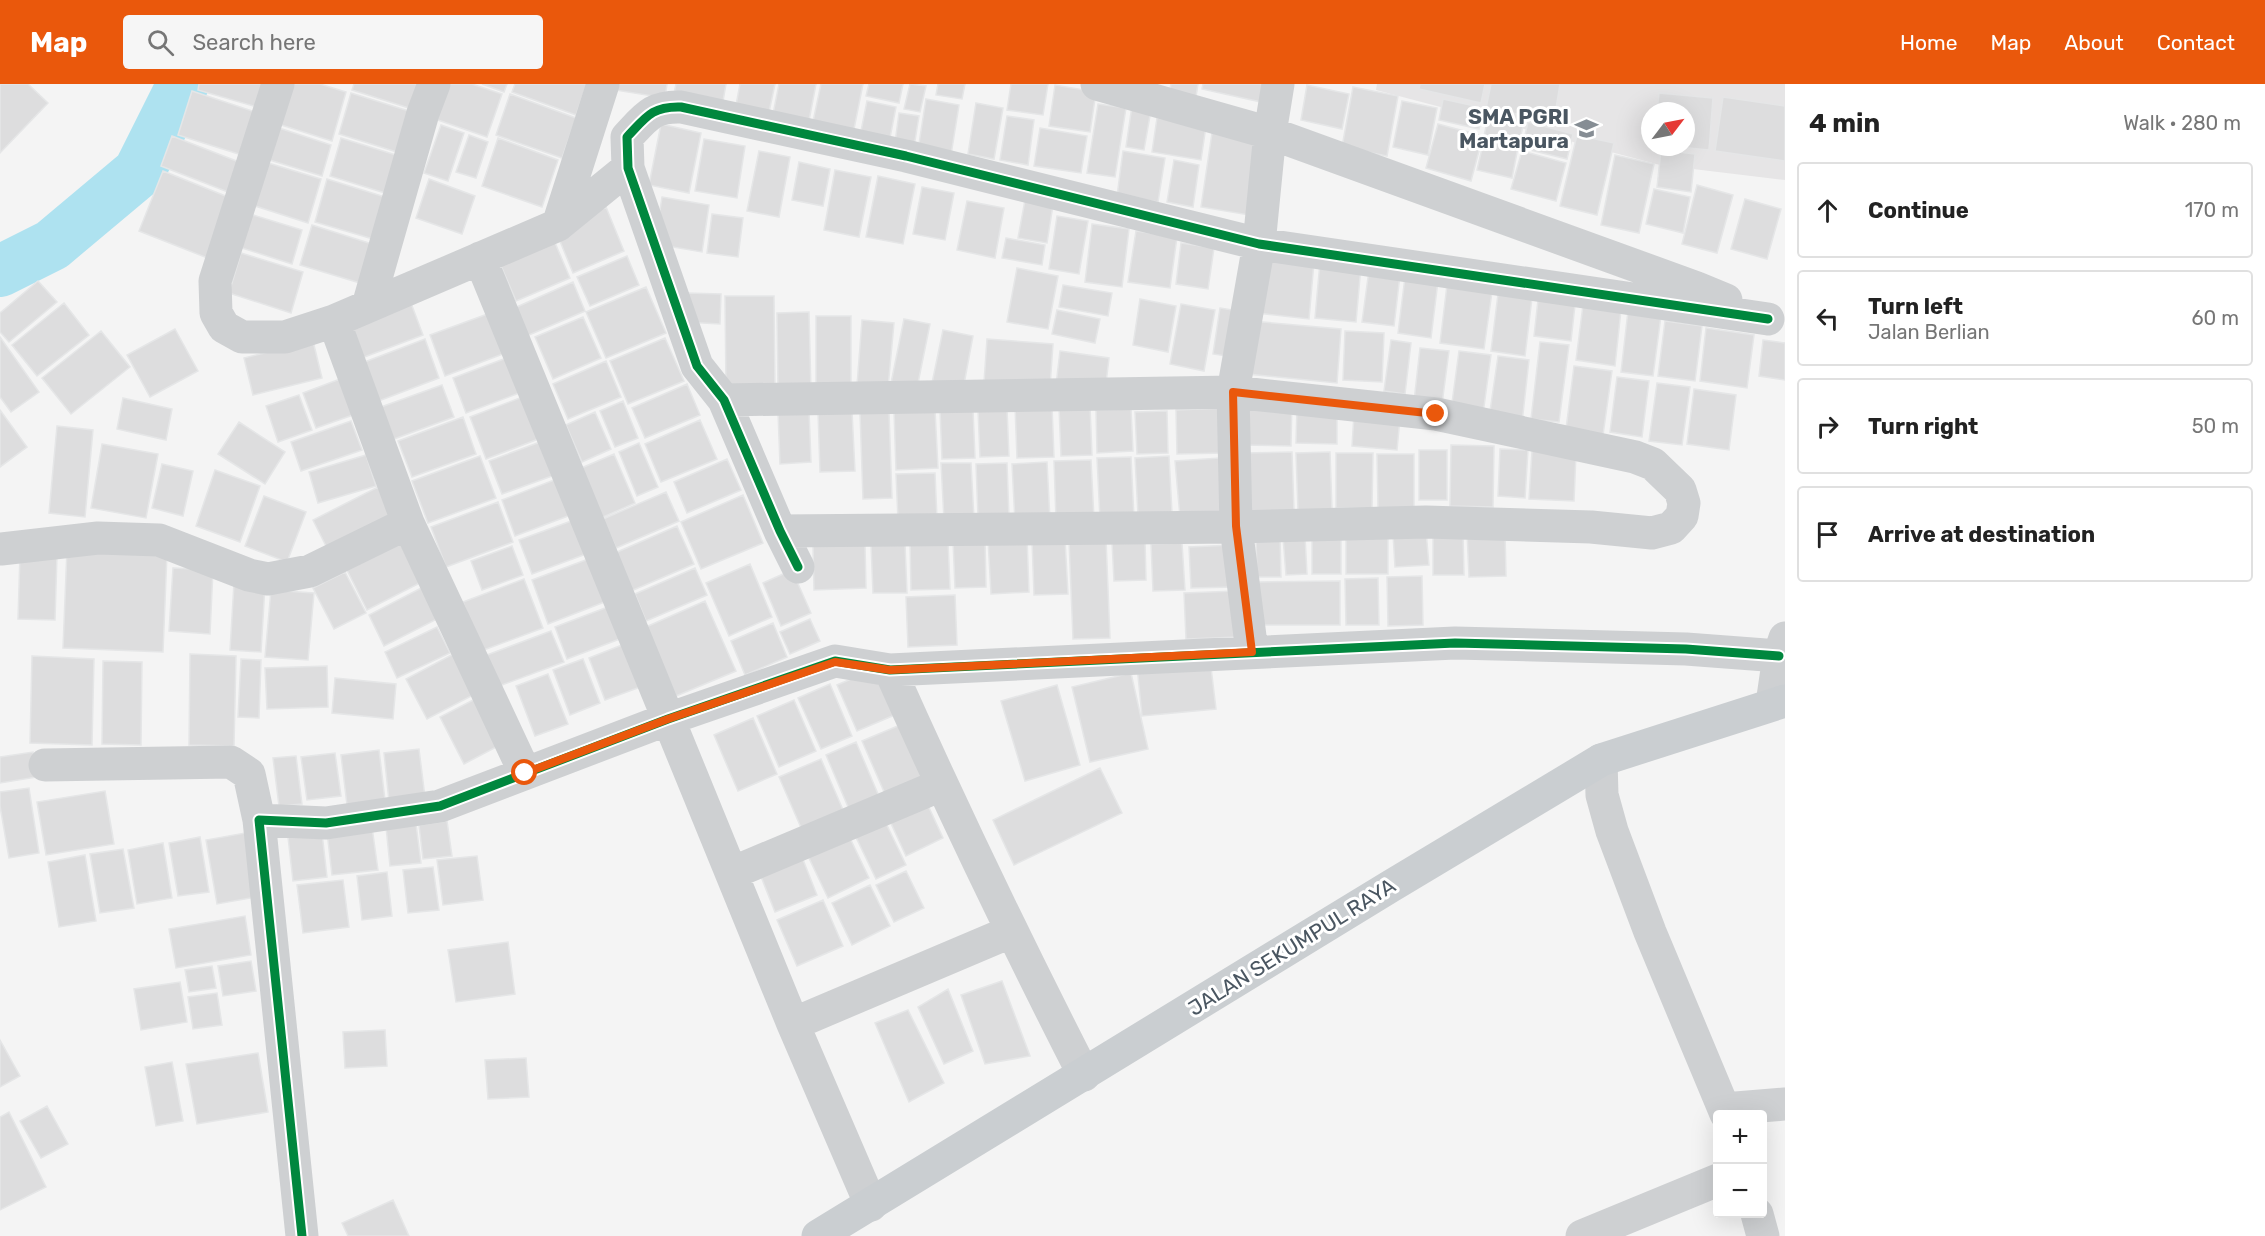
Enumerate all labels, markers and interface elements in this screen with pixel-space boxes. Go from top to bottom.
search box [123,15,543,69]
text: Map [30,26,87,59]
icon: search [144,26,177,59]
text: Search here [192,29,316,56]
text: Home [1900,30,1957,55]
text: Map [1990,30,2031,55]
text: About [2064,30,2124,55]
text: Contact [2157,30,2235,55]
north arrow [1641,102,1695,156]
place label: SMA PGRI Martapura [1459,104,1569,153]
text: 4 min [1809,108,1880,139]
text: Walk · 280 m [2123,111,2241,135]
school or university icon: SMA PGRI Martapura [1574,116,1600,142]
icon: ahead [1811,194,1844,227]
text: Continue [1868,197,1969,224]
text: 170 m [2185,198,2239,222]
text: Turn left [1868,293,1963,320]
icon: left [1811,302,1844,335]
text: 60 m [2192,306,2239,330]
text: Jalan Berlian [1868,320,1990,344]
route end [1422,400,1448,426]
icon: right [1811,410,1844,443]
text: Turn right [1868,413,1978,440]
text: 50 m [2192,414,2239,438]
icon: arrive [1811,518,1844,551]
text: Arrive at destination [1868,521,2095,548]
route start [511,759,537,785]
street label: JALAN SEKUMPUL RAYA [1184,872,1400,1021]
map controls [1713,1110,1767,1218]
button: + [1713,1110,1767,1164]
button: − [1713,1164,1767,1218]

